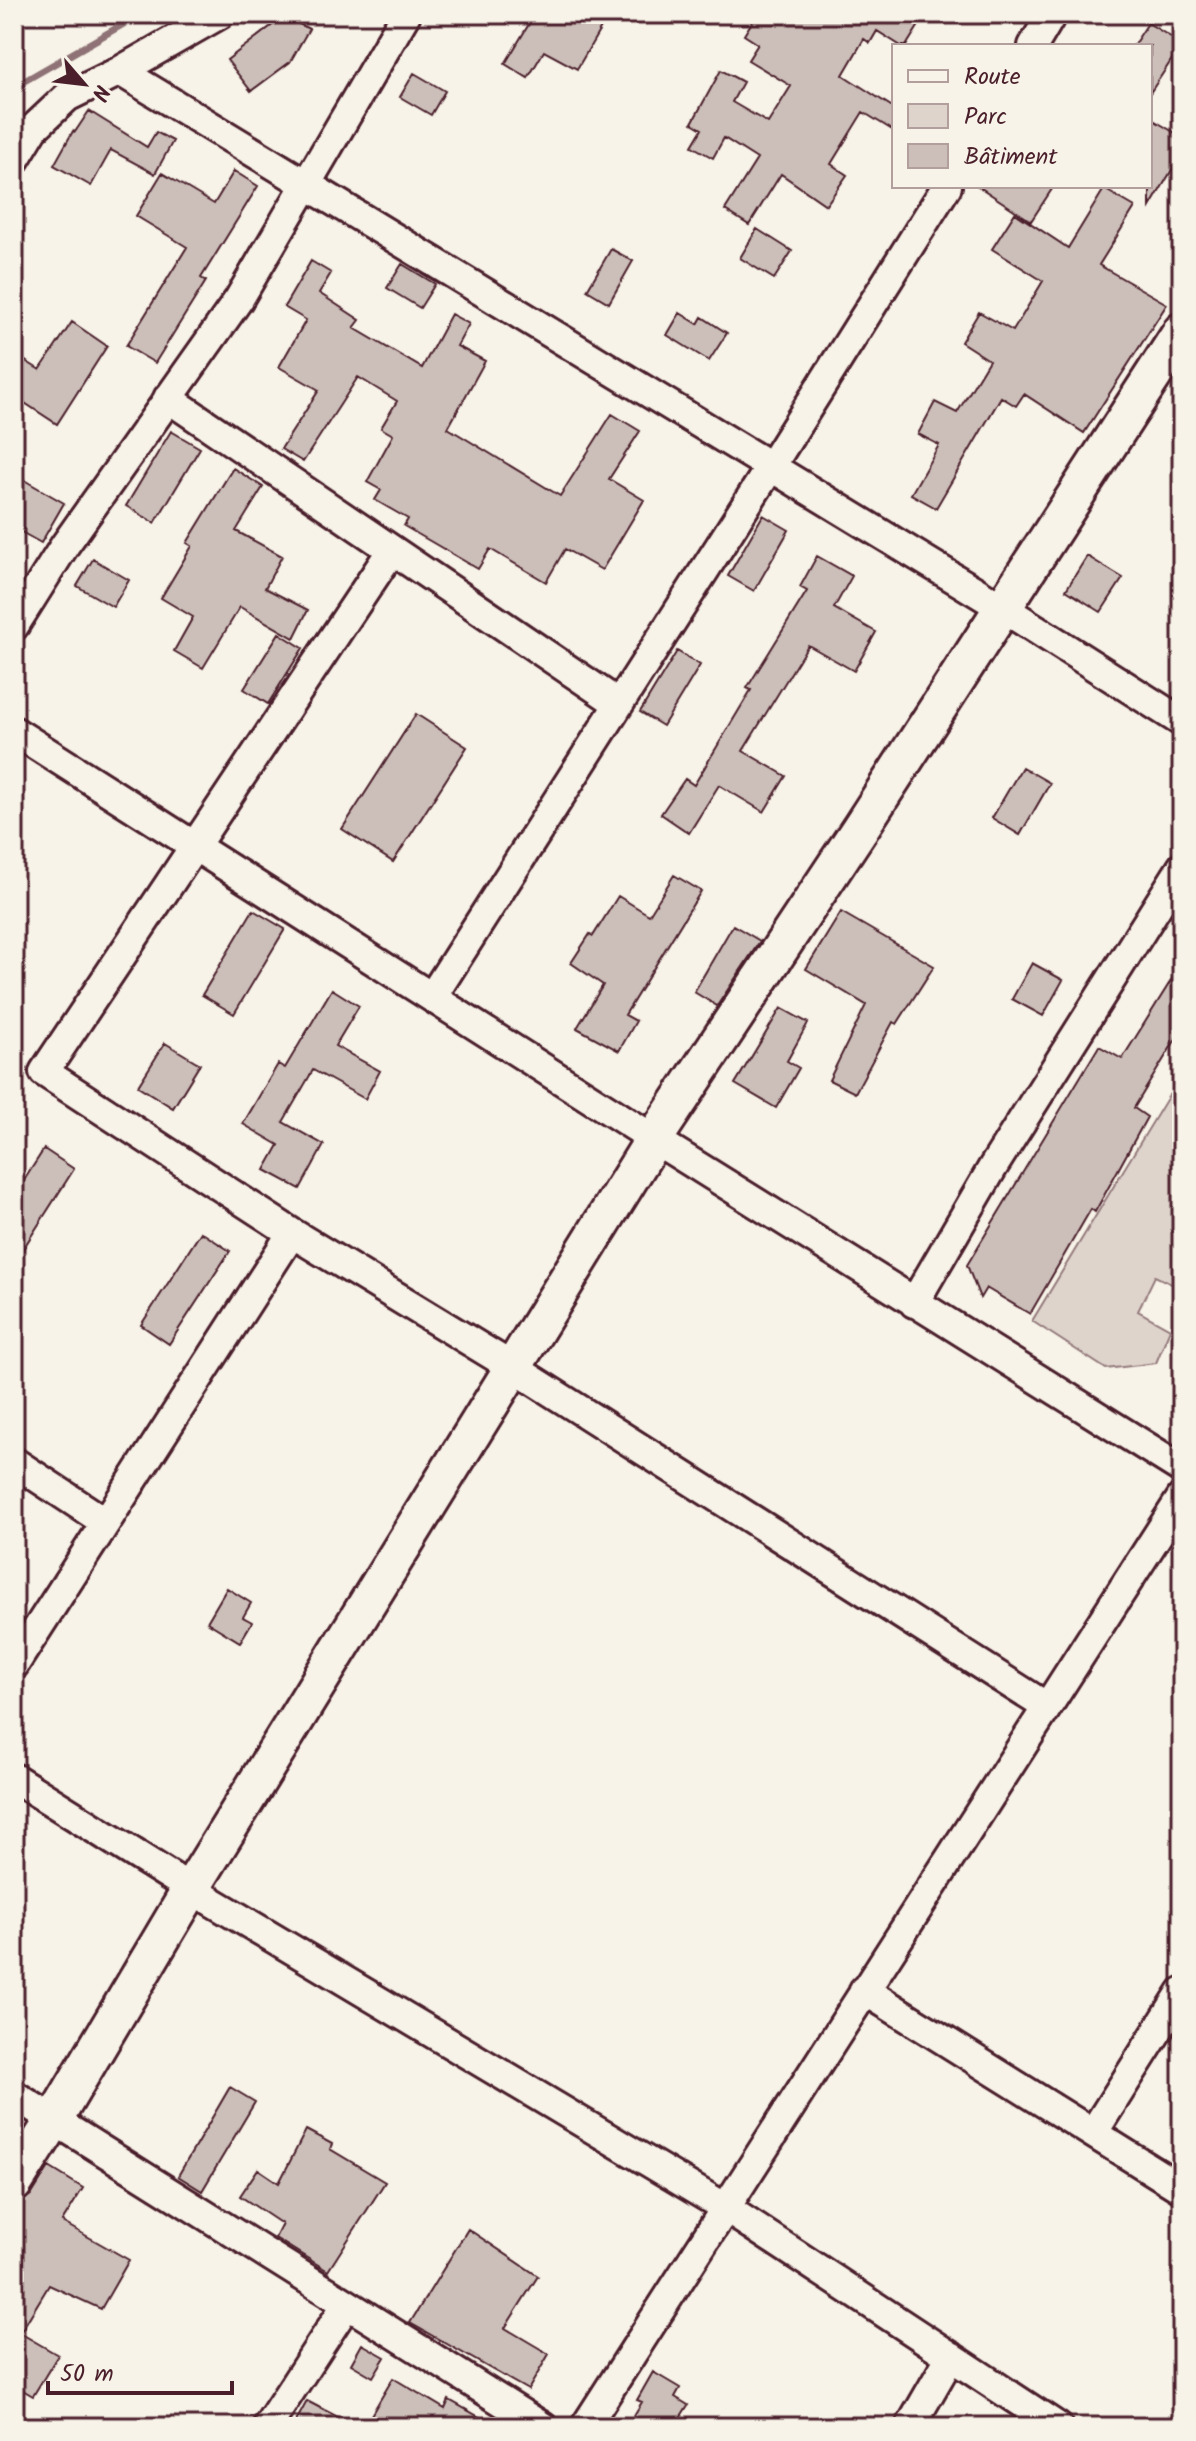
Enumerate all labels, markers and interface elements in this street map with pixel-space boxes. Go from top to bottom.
north arrow [44,44,124,124]
legend [892,44,1152,188]
text: Route [964,58,1021,97]
text: N [81,78,118,107]
text: Parc [964,98,1007,137]
text: Bâtiment [964,138,1058,177]
scale bar [48,2345,232,2395]
text: 50 m [60,2355,114,2394]

